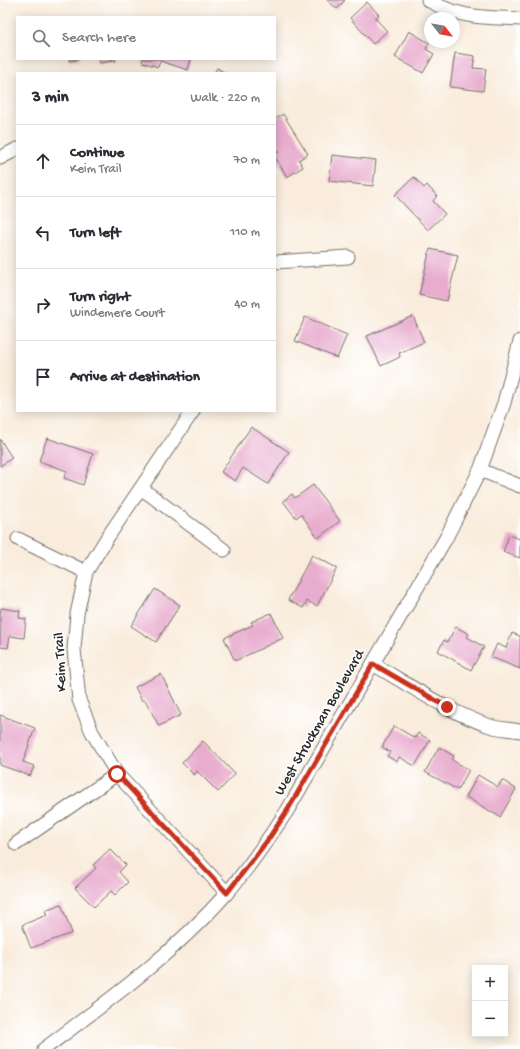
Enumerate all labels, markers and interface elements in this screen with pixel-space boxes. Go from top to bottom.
north arrow [424,12,460,48]
search box [16,16,276,60]
icon: search [30,27,52,49]
text: Search here [62,29,136,47]
text: 3 min [32,88,69,108]
text: Walk · 220 m [190,91,260,106]
text: Continue [70,144,124,162]
icon: ahead [32,150,54,172]
text: 70 m [234,153,260,168]
text: Keim Trail [70,162,122,177]
icon: left [32,222,54,244]
text: Turn left [70,224,121,242]
text: 110 m [230,225,260,240]
text: Turn right [70,288,130,306]
icon: right [32,294,54,316]
text: 40 m [234,297,260,312]
text: Windemere Court [70,306,165,321]
icon: arrive [32,366,54,388]
text: Arrive at destination [70,368,200,386]
street label: Keim Trail [50,632,72,692]
street label: West Struckman Boulevard [271,646,370,799]
route end [438,698,456,716]
route start [108,765,126,783]
map controls [472,965,508,1037]
button: + [472,965,508,1001]
button: − [472,1001,508,1037]

